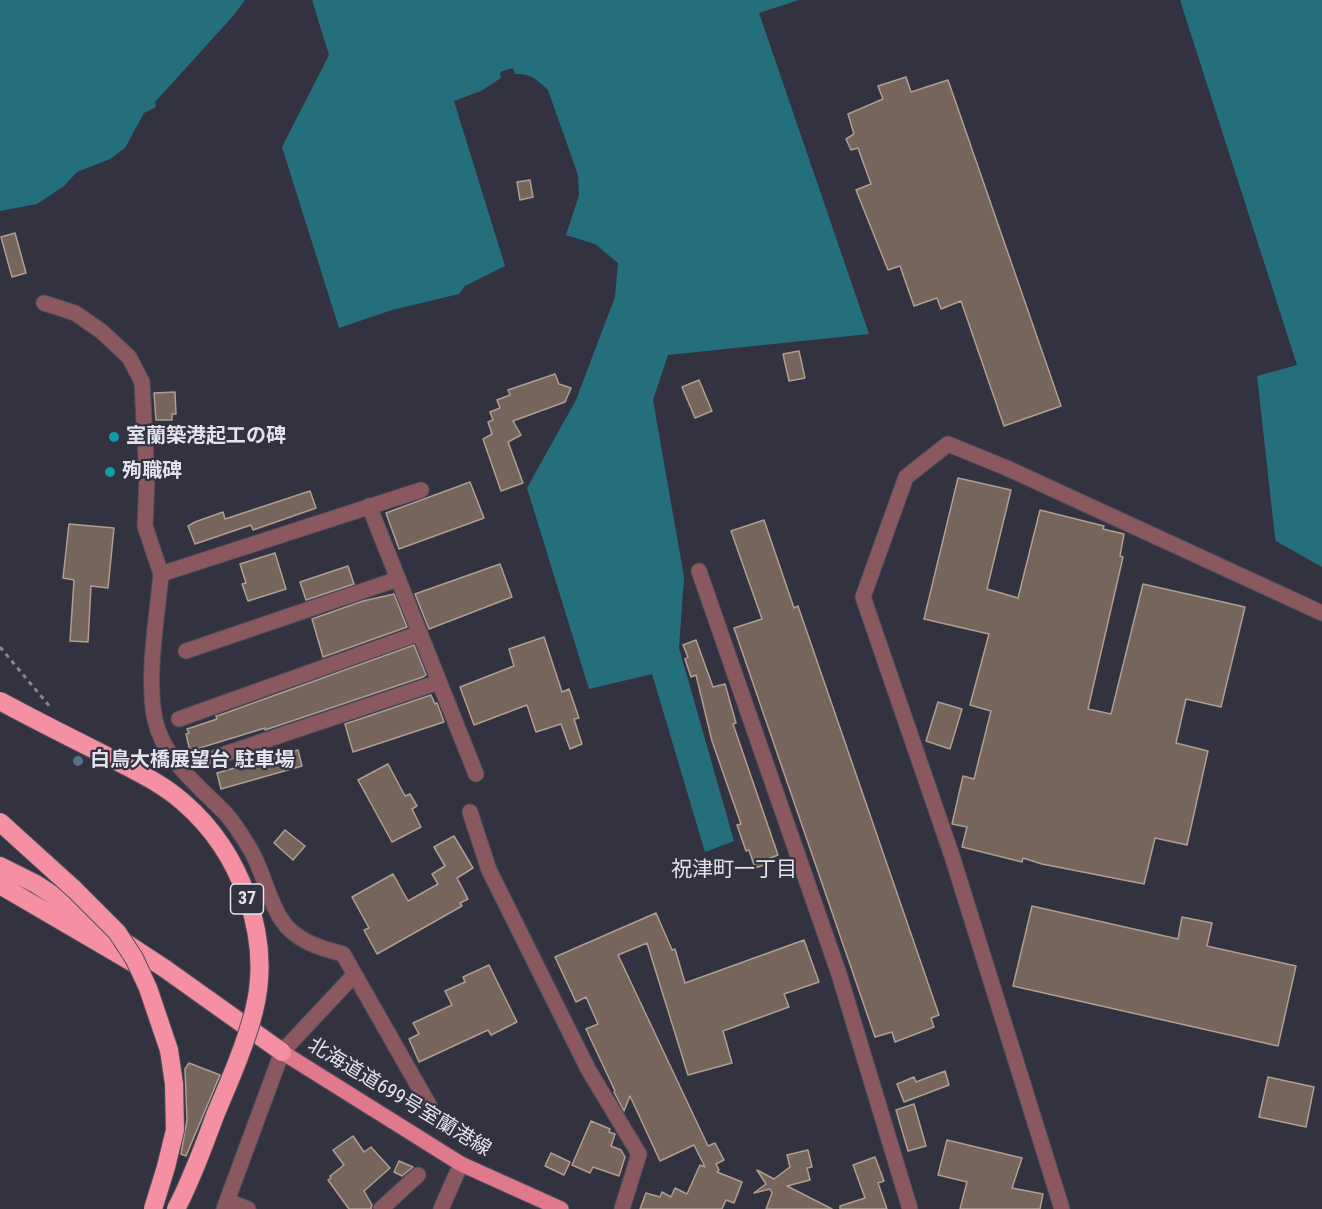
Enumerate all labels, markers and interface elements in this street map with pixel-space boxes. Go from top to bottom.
place label: 室蘭築港起工の碑 [126,425,286,449]
marker: 室蘭築港起工の碑 [107,430,121,444]
place label: 殉職碑 [122,460,182,484]
marker: 殉職碑 [103,465,117,479]
place label: 白鳥大橋展望台 駐車場 [90,749,295,773]
marker: 白鳥大橋展望台 駐車場 [71,754,85,768]
district label: 祝津町一丁目 [671,858,797,884]
road number: 37 [230,884,264,914]
street label: 北海道道699号室蘭港線 [303,1034,495,1162]

